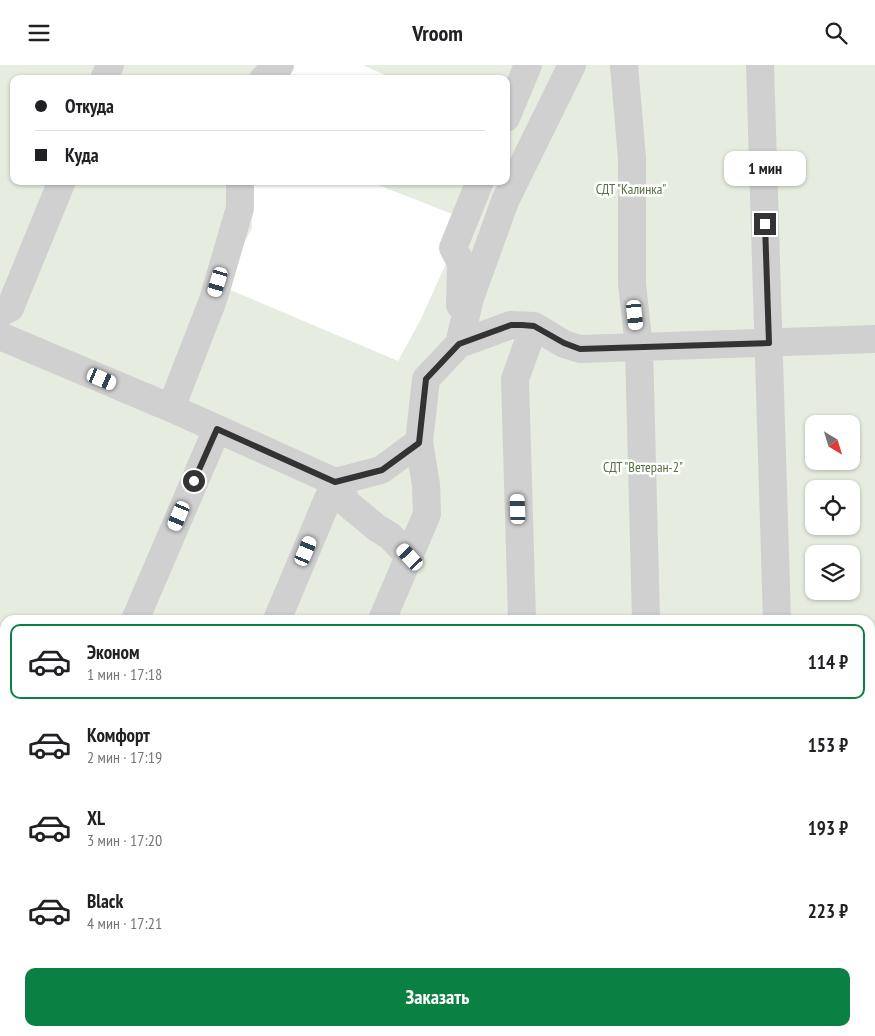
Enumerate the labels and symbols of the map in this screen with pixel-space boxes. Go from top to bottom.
callout: 1 мин [724,151,806,187]
park label: СДТ "Калинка" [596,180,666,198]
route end [754,213,776,235]
car [206,265,229,299]
car [625,299,644,331]
car [85,366,118,392]
north arrow [805,415,860,470]
park label: СДТ "Ветеран-2" [603,458,683,476]
route start [183,470,205,492]
car [509,494,526,524]
car [166,499,191,533]
car [293,534,318,568]
car [394,541,425,573]

